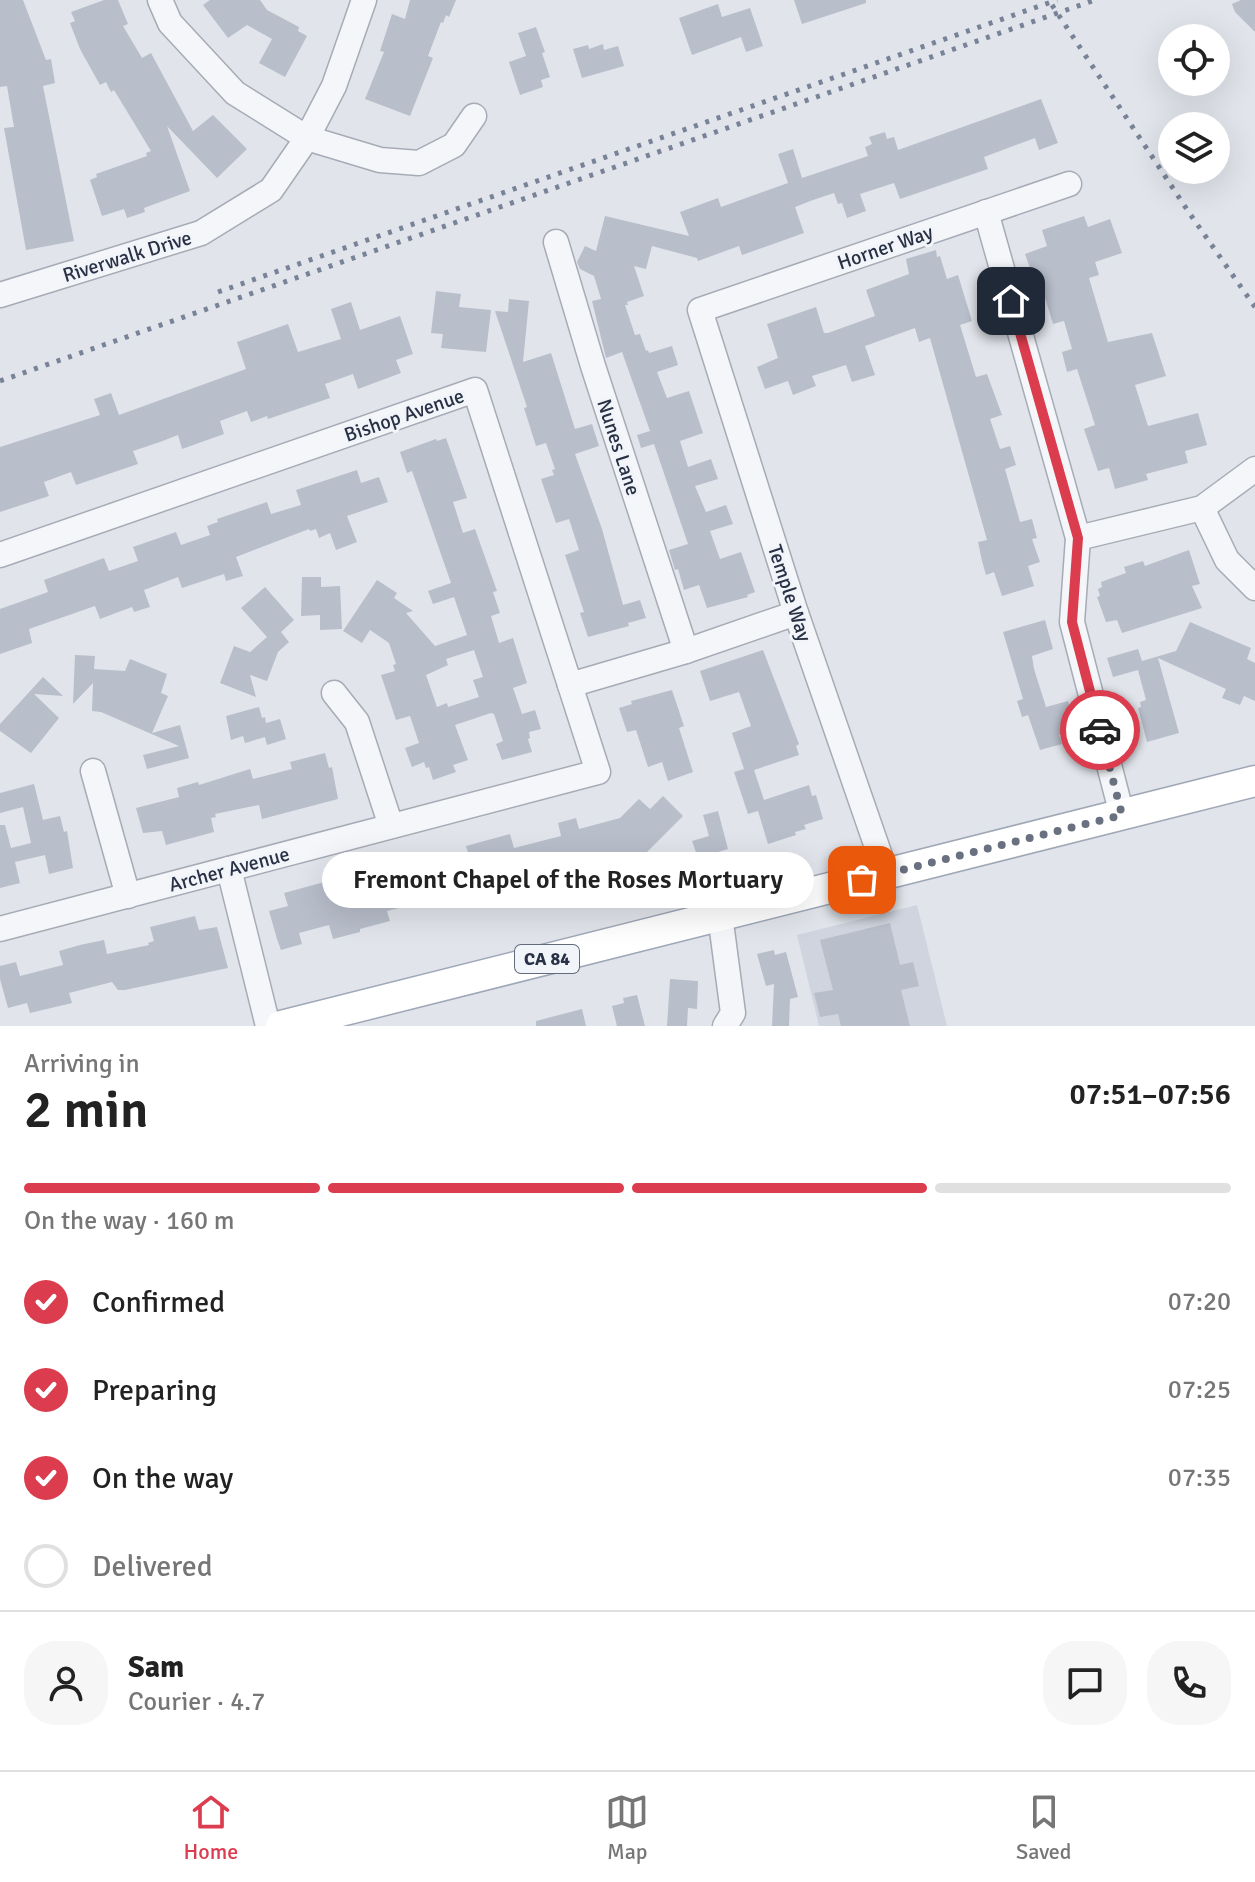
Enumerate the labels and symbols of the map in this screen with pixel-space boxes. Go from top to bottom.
street label: Horner Way [834,219,937,275]
street label: Riverwalk Drive [60,225,195,288]
pin [977,267,1045,335]
street label: Bishop Avenue [341,383,467,448]
street label: Nunes Lane [591,396,646,499]
street label: Temple Way [762,542,817,645]
courier [1060,690,1140,770]
street label: Archer Avenue [166,841,292,898]
pin [828,846,896,914]
callout: Fremont Chapel of the Roses Mortuary [322,852,814,908]
road number: CA 84 [515,945,579,973]

